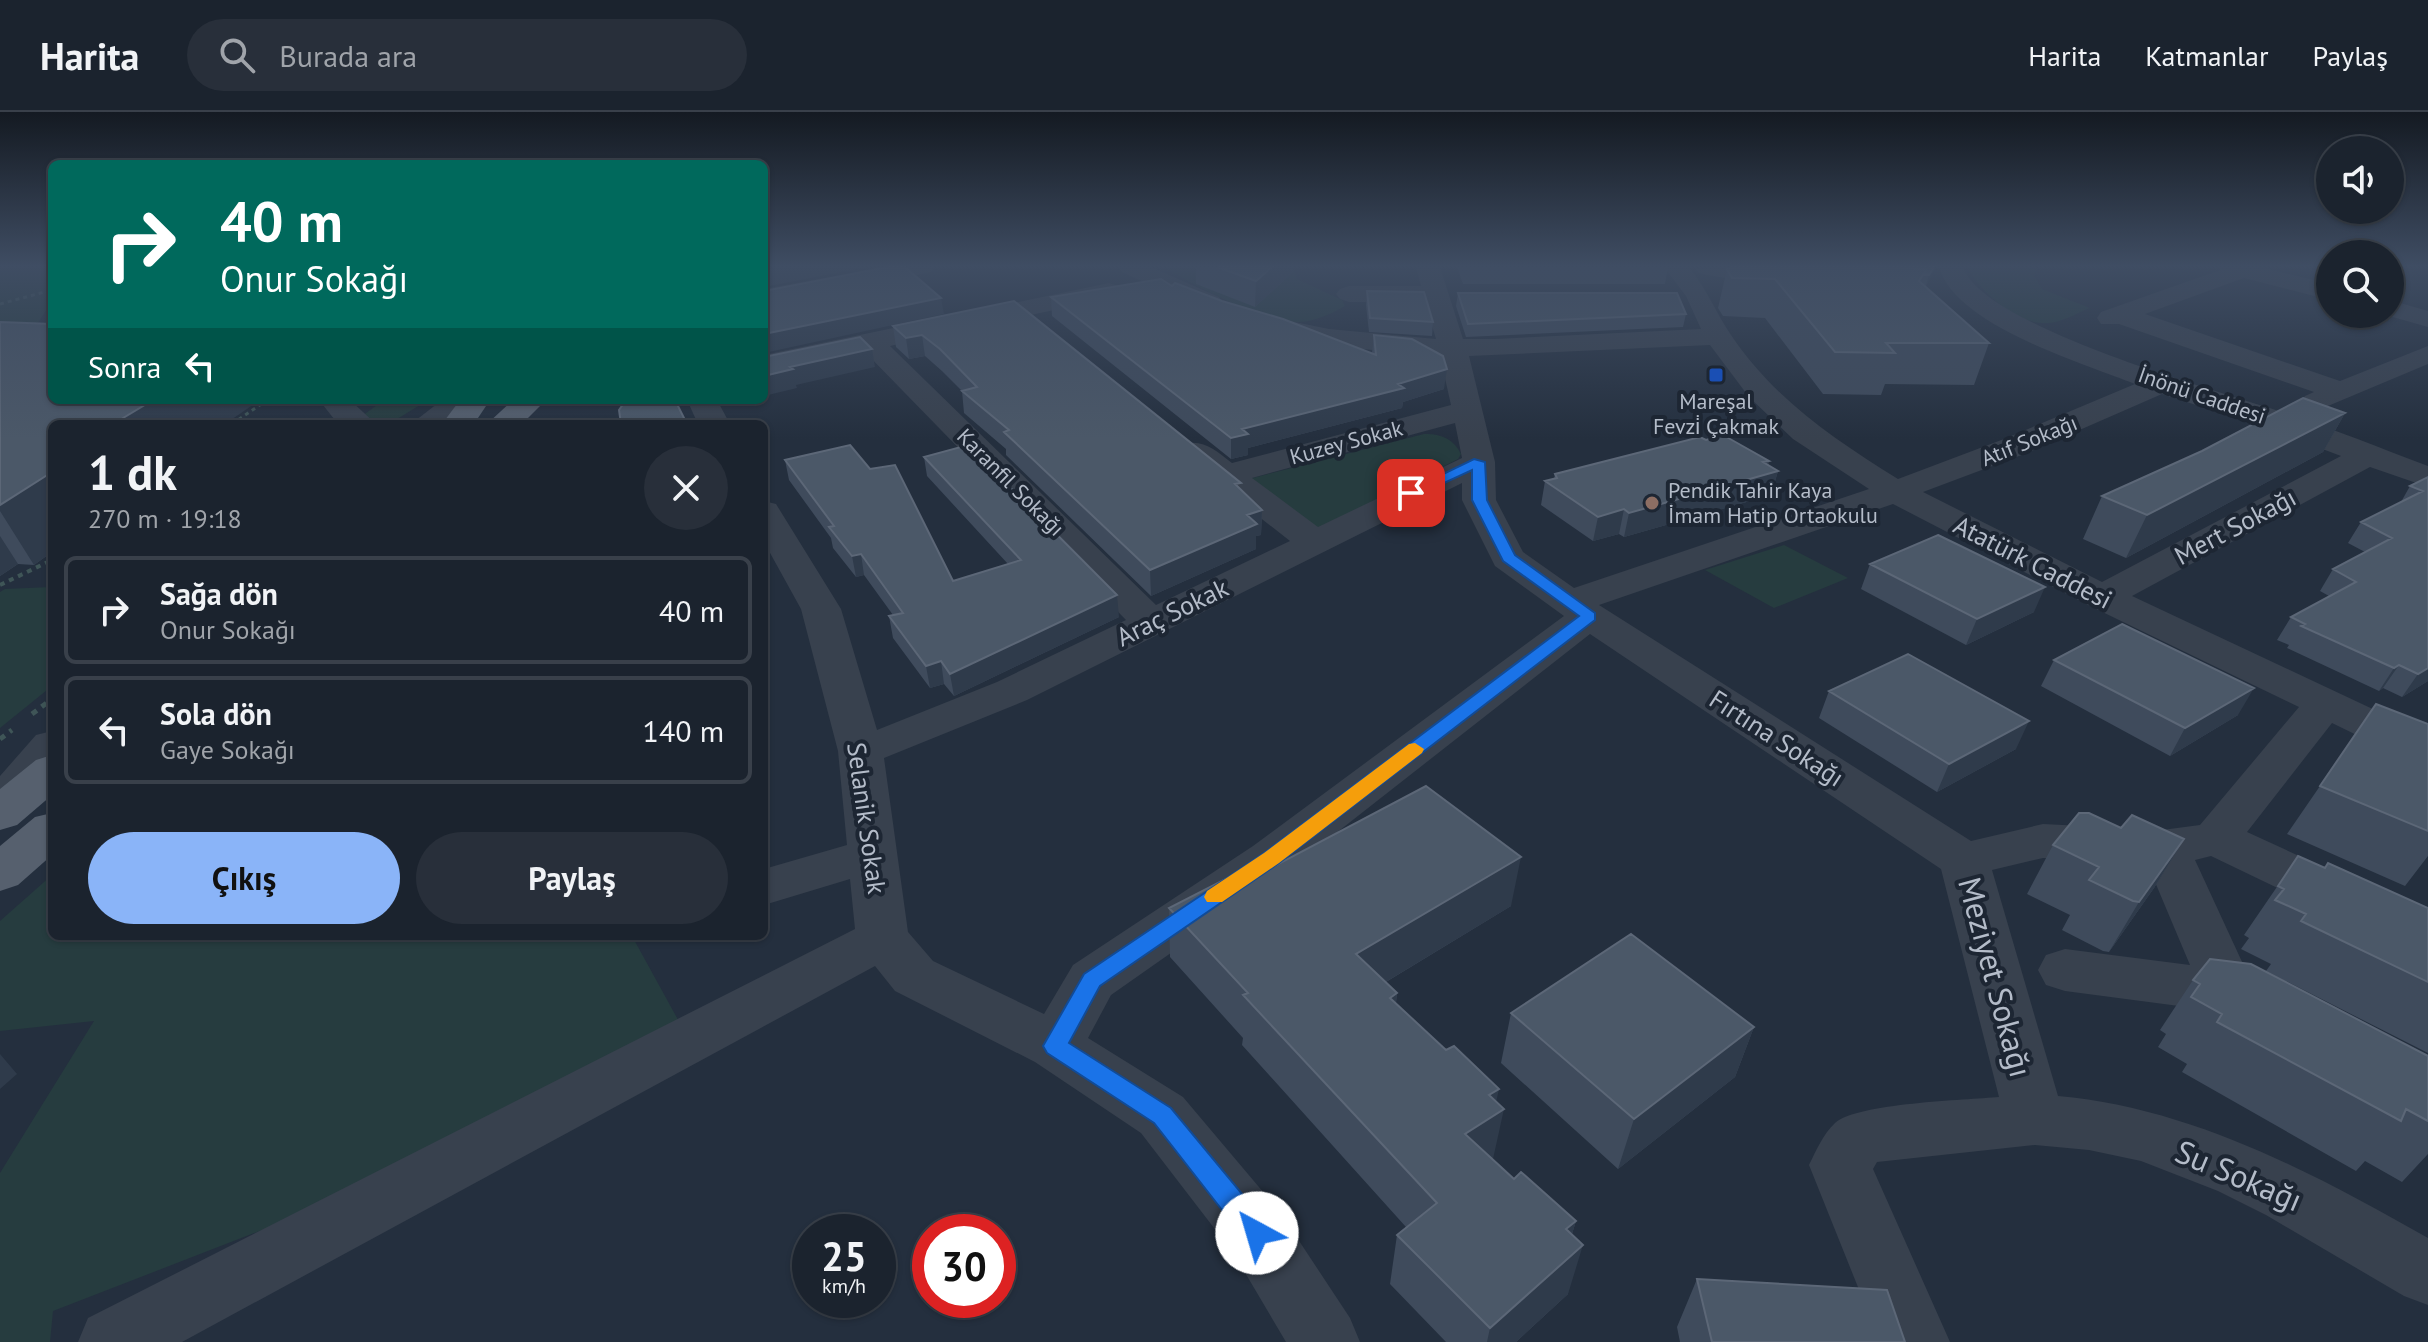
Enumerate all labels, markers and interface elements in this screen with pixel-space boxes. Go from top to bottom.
search box [187,19,747,91]
text: Harita [40,31,139,80]
icon: search [215,33,259,77]
text: Burada ara [279,36,417,75]
text: Harita [2028,37,2101,74]
text: Katmanlar [2145,37,2269,74]
text: Paylaş [2313,37,2388,74]
map controls [2316,136,2404,328]
button: sound [2316,136,2404,224]
text: 40 m [220,185,343,257]
icon: right [88,192,192,296]
button: search [2316,240,2404,328]
text: Onur Sokağı [220,255,408,302]
icon: left [178,344,222,388]
text: Sonra [88,347,162,386]
street label: İnönü Caddesi [2135,360,2269,430]
marker: Mareşal Fevzi̇ Çakmak [1707,366,1725,384]
place label: Mareşal Fevzi̇ Çakmak [1653,387,1779,440]
street label: Atıf Sokağı [1977,408,2081,472]
street label: Kuzey Sokak [1287,413,1406,470]
street label: Karanfil Sokağı [951,422,1071,542]
text: 1 dk [88,441,177,503]
button: close [644,446,728,530]
pin [1377,459,1445,527]
icon: arrive [1389,471,1433,515]
place label: Pendik Tahir Kaya İmam Hatip Ortaokulu [1668,476,1878,529]
street label: Mert Sokağı [2168,480,2302,572]
marker: Pendik Tahir Kaya İmam Hatip Ortaokulu [1643,494,1661,512]
text: 270 m · 19:18 [88,502,242,535]
street label: Atatürk Caddesi [1948,508,2118,616]
street label: Araç Sokak [1111,571,1234,653]
text: Sağa dön [160,574,278,613]
icon: right [92,588,136,632]
text: 40 m [659,591,724,630]
text: Onur Sokağı [160,613,296,646]
street label: Fırtına Sokağı [1703,682,1851,794]
text: Sola dön [160,694,272,733]
icon: left [92,708,136,752]
text: 140 m [643,711,724,750]
text: Gaye Sokağı [160,733,295,766]
street label: Selanik Sokak [840,740,894,897]
button: Çıkış [88,832,400,924]
button: Paylaş [416,832,728,924]
street label: Meziyet Sokağı [1949,872,2043,1082]
street label: Su Sokağı [2169,1130,2309,1220]
position arrow [1215,1191,1299,1275]
speed limit sign: 30 [912,1214,1016,1318]
text: 25 [821,1230,867,1282]
text: km/h [822,1273,866,1299]

